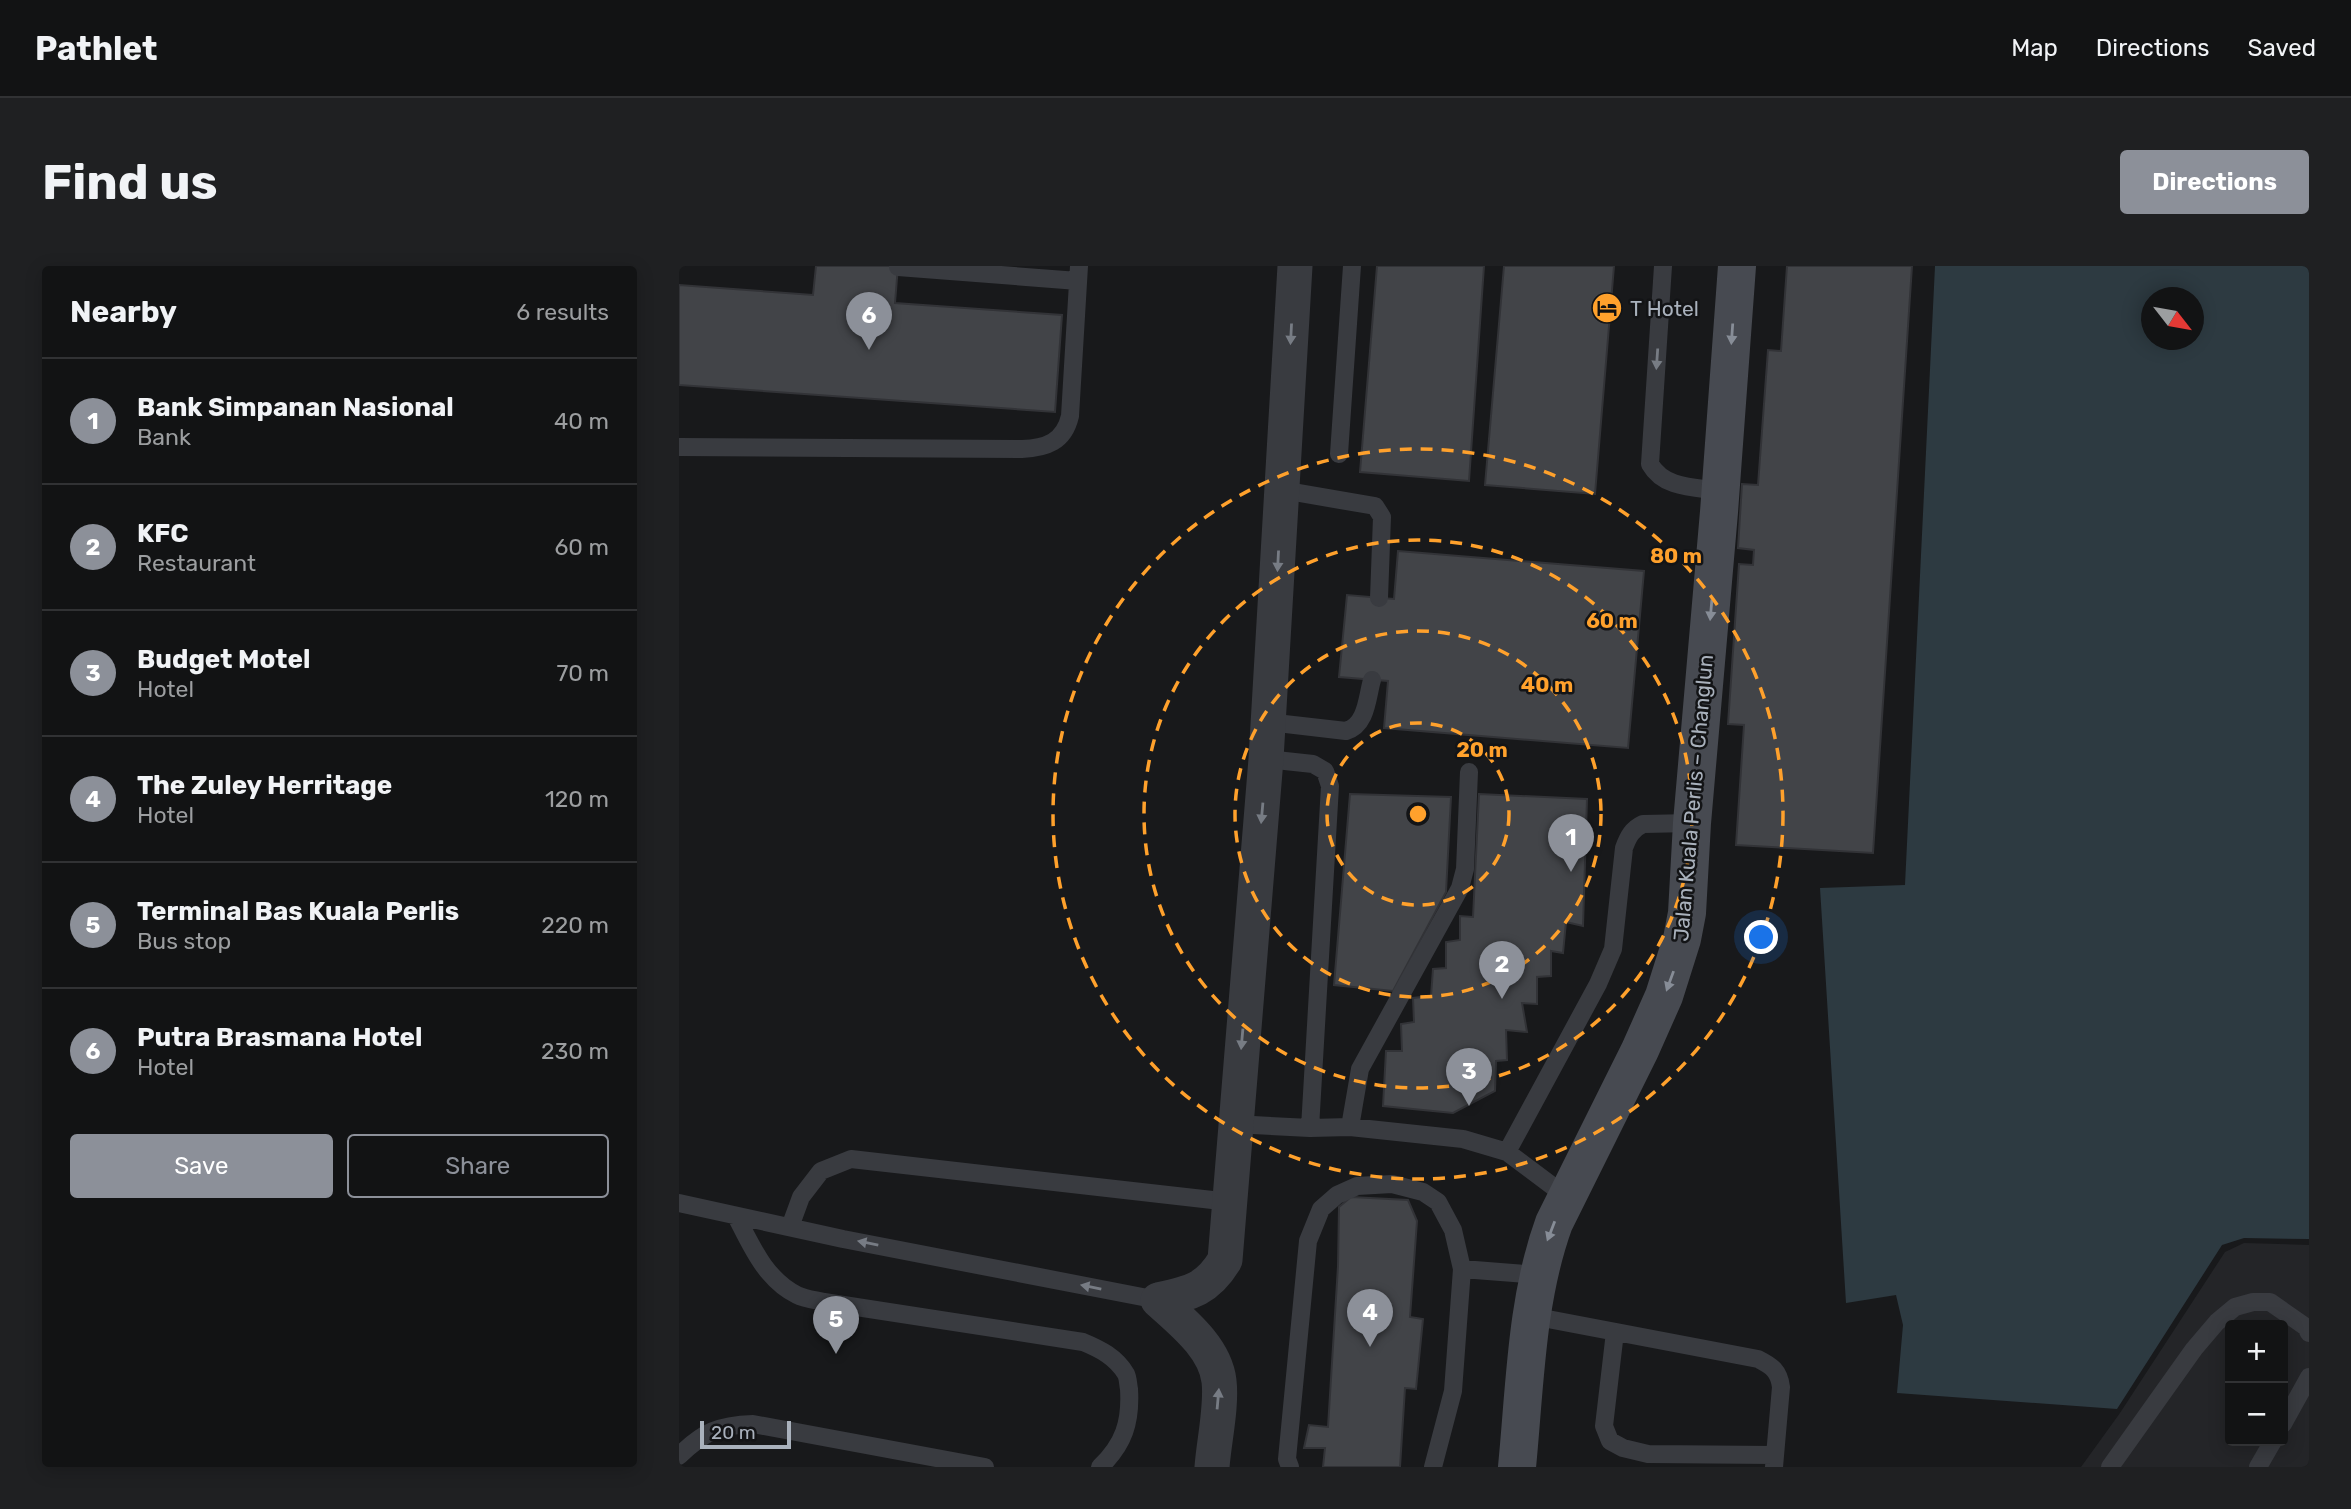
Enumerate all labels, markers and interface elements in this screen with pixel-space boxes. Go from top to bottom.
text: Pathlet [35,29,158,68]
text: Map [2011,34,2058,62]
text: Directions [2096,34,2209,62]
text: Saved [2247,34,2316,62]
button: Directions [2120,150,2309,214]
text: Find us [42,153,218,211]
north arrow [2141,287,2204,350]
hotel icon: T Hotel [1590,291,1624,325]
pin: 6 [846,292,892,350]
text: Nearby [70,294,177,330]
place label: T Hotel [1630,296,1699,321]
text: 6 results [516,298,609,326]
one-way arrow [1285,323,1296,345]
one-way arrow [1726,323,1737,345]
one-way arrow [1651,348,1662,370]
text: Bank Simpanan Nasional [137,392,454,423]
text: 1 [87,407,99,435]
text: 40 m [554,407,609,435]
text: Bank [137,423,191,451]
text: KFC [137,518,188,549]
text: 2 [86,533,100,561]
text: 60 m [554,533,609,561]
text: 80 m [1650,543,1702,568]
text: Restaurant [137,549,256,577]
one-way arrow [1272,550,1283,572]
one-way arrow [1705,599,1716,621]
text: 60 m [1586,608,1638,633]
text: Budget Motel [137,644,310,675]
street label: Jalan Kuala Perlis – Changlun [1668,653,1718,943]
text: 3 [85,659,101,687]
text: 70 m [557,659,609,687]
text: 40 m [1521,672,1573,697]
text: Hotel [137,675,194,703]
text: 20 m [1456,737,1508,762]
text: The Zuley Herritage [137,770,392,801]
text: 4 [85,785,101,813]
text: 120 m [545,785,609,813]
text: Hotel [137,801,194,829]
one-way arrow [1256,802,1267,824]
centre of rings [1406,802,1430,826]
pin: 1 [1548,814,1594,872]
text: Terminal Bas Kuala Perlis [137,896,459,927]
text: 5 [86,911,100,939]
text: 220 m [541,911,609,939]
your location [1744,920,1778,954]
text: Bus stop [137,927,231,955]
pin: 2 [1479,941,1525,999]
one-way arrow [1664,970,1675,991]
text: Putra Brasmana Hotel [137,1022,422,1053]
one-way arrow [1236,1029,1247,1051]
text: 6 [86,1037,100,1065]
text: 230 m [541,1037,609,1065]
pin: 3 [1446,1048,1492,1106]
text: Hotel [137,1053,194,1081]
button: Save [70,1134,333,1198]
button: Share [347,1134,609,1198]
one-way arrow [1546,1220,1557,1241]
one-way arrow [857,1238,879,1249]
one-way arrow [1080,1281,1102,1292]
pin: 4 [1347,1289,1393,1347]
pin: 5 [813,1296,859,1354]
map controls [2225,1320,2288,1446]
button: + [2225,1320,2288,1383]
button: − [2225,1383,2288,1446]
one-way arrow [1213,1388,1224,1410]
scale bar [700,1418,791,1450]
text: 20 m [711,1421,756,1444]

